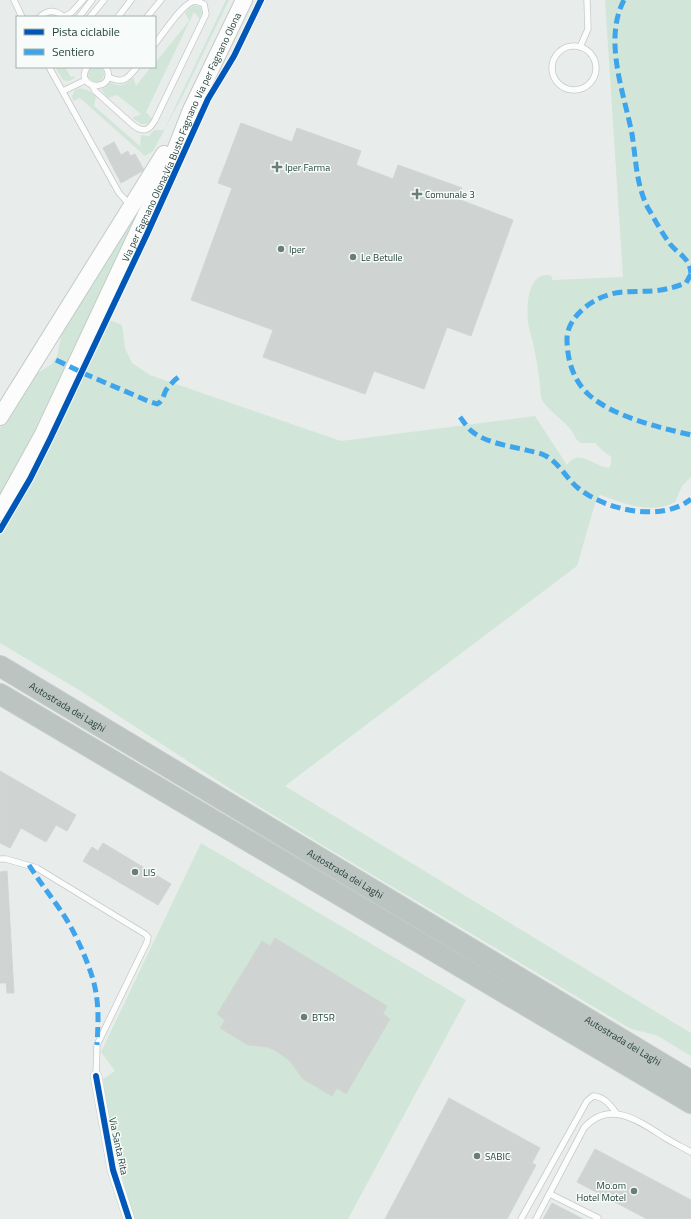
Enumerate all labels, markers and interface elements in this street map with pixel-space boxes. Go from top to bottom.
street label: Via per Fagnano Olona [191,10,245,101]
legend [16,16,156,68]
text: Pista ciclabile [52,22,120,41]
text: Sentiero [52,42,94,61]
street label: Via per Fagnano Olona;Via Busto Fagnano [118,98,203,264]
place label: Iper Farma [285,160,330,175]
marker: Iper Farma [272,162,282,172]
place label: Comunale 3 [425,187,475,202]
marker: Comunale 3 [412,189,422,199]
place label: Iper [289,242,306,257]
marker: Iper [276,244,286,254]
place label: Le Betulle [361,250,403,265]
marker: Le Betulle [348,252,358,262]
street label: Autostrada dei Laghi [27,678,108,736]
street label: Autostrada dei Laghi [304,845,386,903]
place label: LIS [143,865,156,880]
marker: LIS [130,867,140,877]
place label: BTSR [312,1010,335,1025]
marker: BTSR [299,1012,309,1022]
street label: Autostrada dei Laghi [582,1012,664,1069]
street label: Via Santa Rita [105,1116,132,1176]
place label: SABIC [485,1149,511,1164]
marker: SABIC [472,1151,482,1161]
place label: Mo.om Hotel Motel [577,1178,626,1205]
marker: Mo.om Hotel Motel [629,1186,639,1196]

